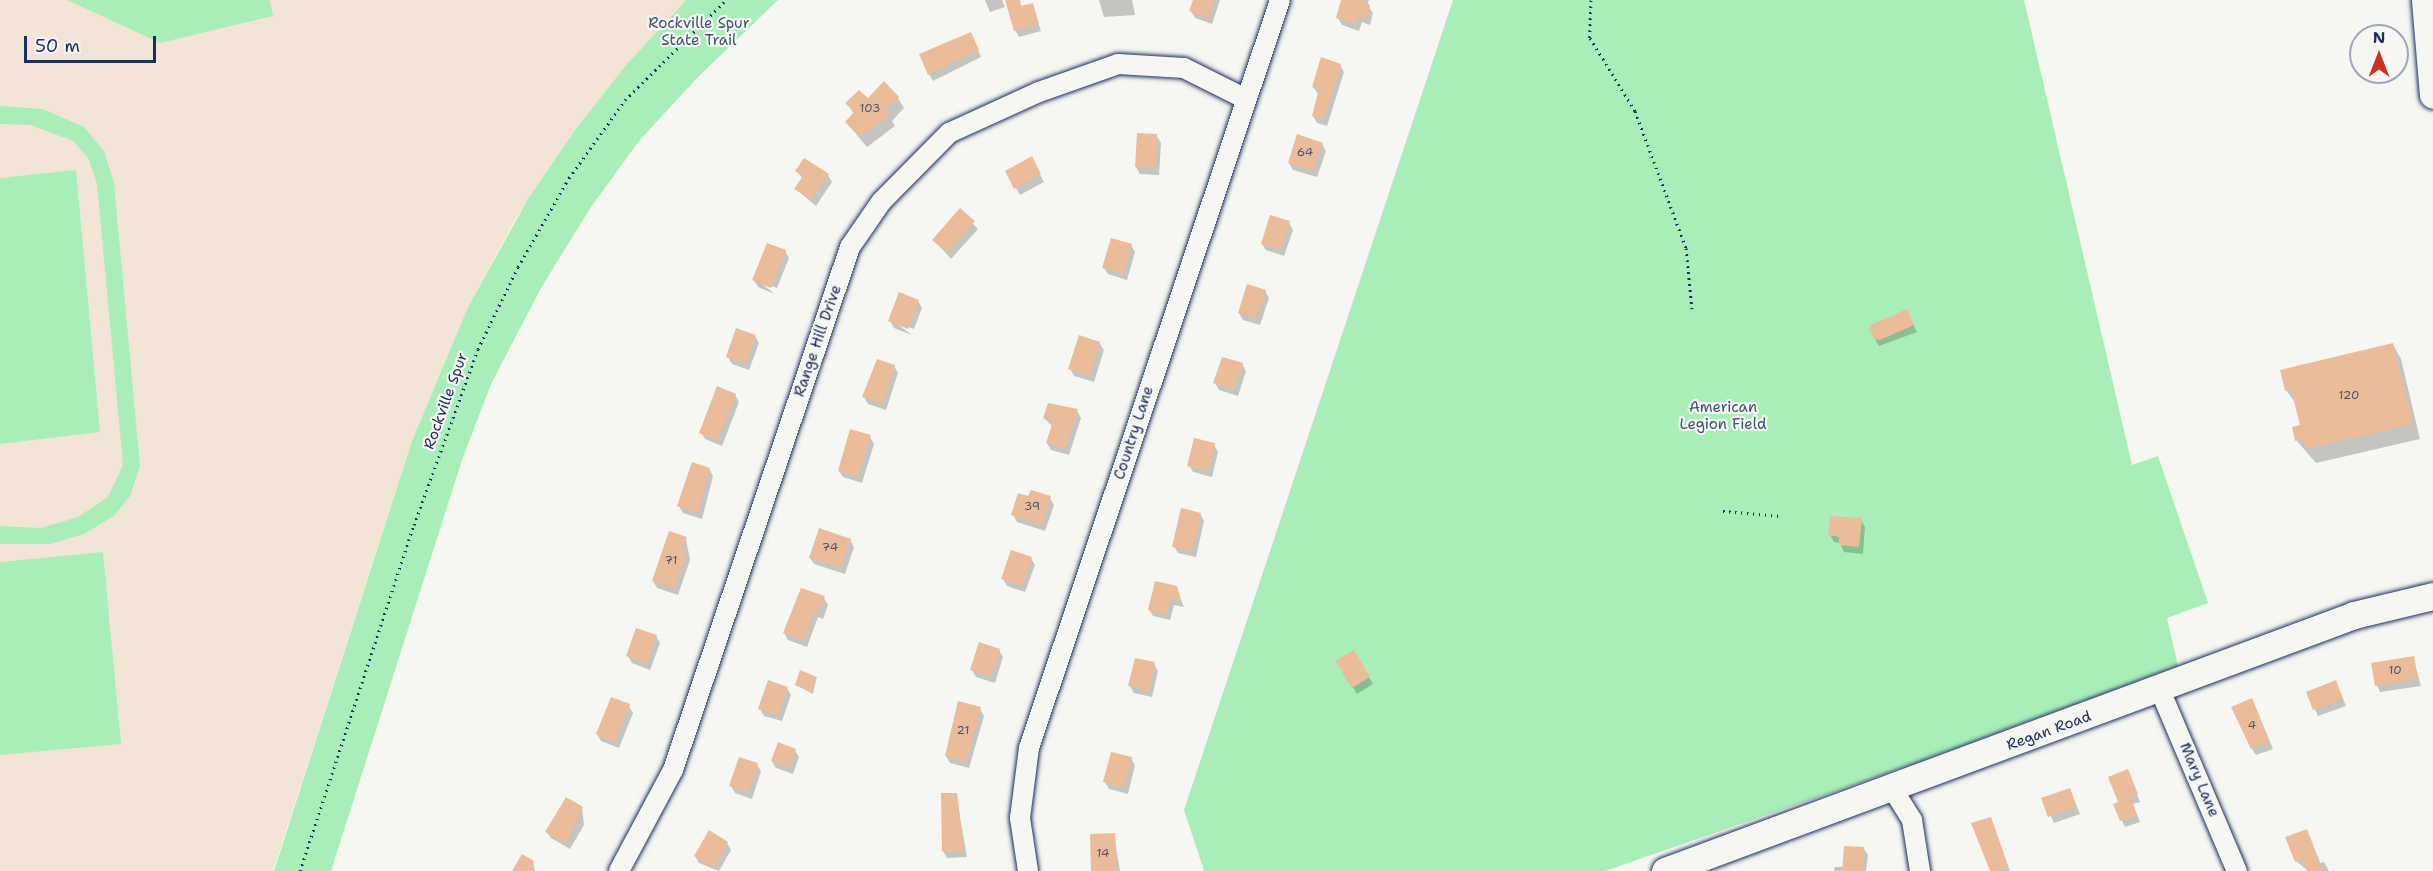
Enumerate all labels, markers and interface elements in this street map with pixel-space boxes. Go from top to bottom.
park label: Rockville Spur State Trail [648,14,750,49]
scale bar [27,24,159,62]
north arrow [2349,24,2409,84]
text: N [2373,27,2385,48]
text: 50 m [35,34,80,58]
house number: 103 [860,102,880,116]
house number: 64 [1297,146,1313,160]
street label: Range Hill Drive [790,283,846,399]
street label: Rockville Spur [420,350,472,452]
street label: Country Lane [1110,384,1158,482]
house number: 120 [2339,389,2359,403]
park label: American Legion Field [1679,398,1767,433]
house number: 39 [1024,500,1040,514]
house number: 74 [822,541,838,555]
house number: 71 [665,554,677,568]
house number: 10 [2388,664,2402,678]
street label: Regan Road [2004,707,2094,755]
house number: 4 [2248,719,2256,733]
house number: 21 [957,724,969,738]
street label: Mary Lane [2175,740,2223,820]
house number: 14 [1097,847,1109,861]

